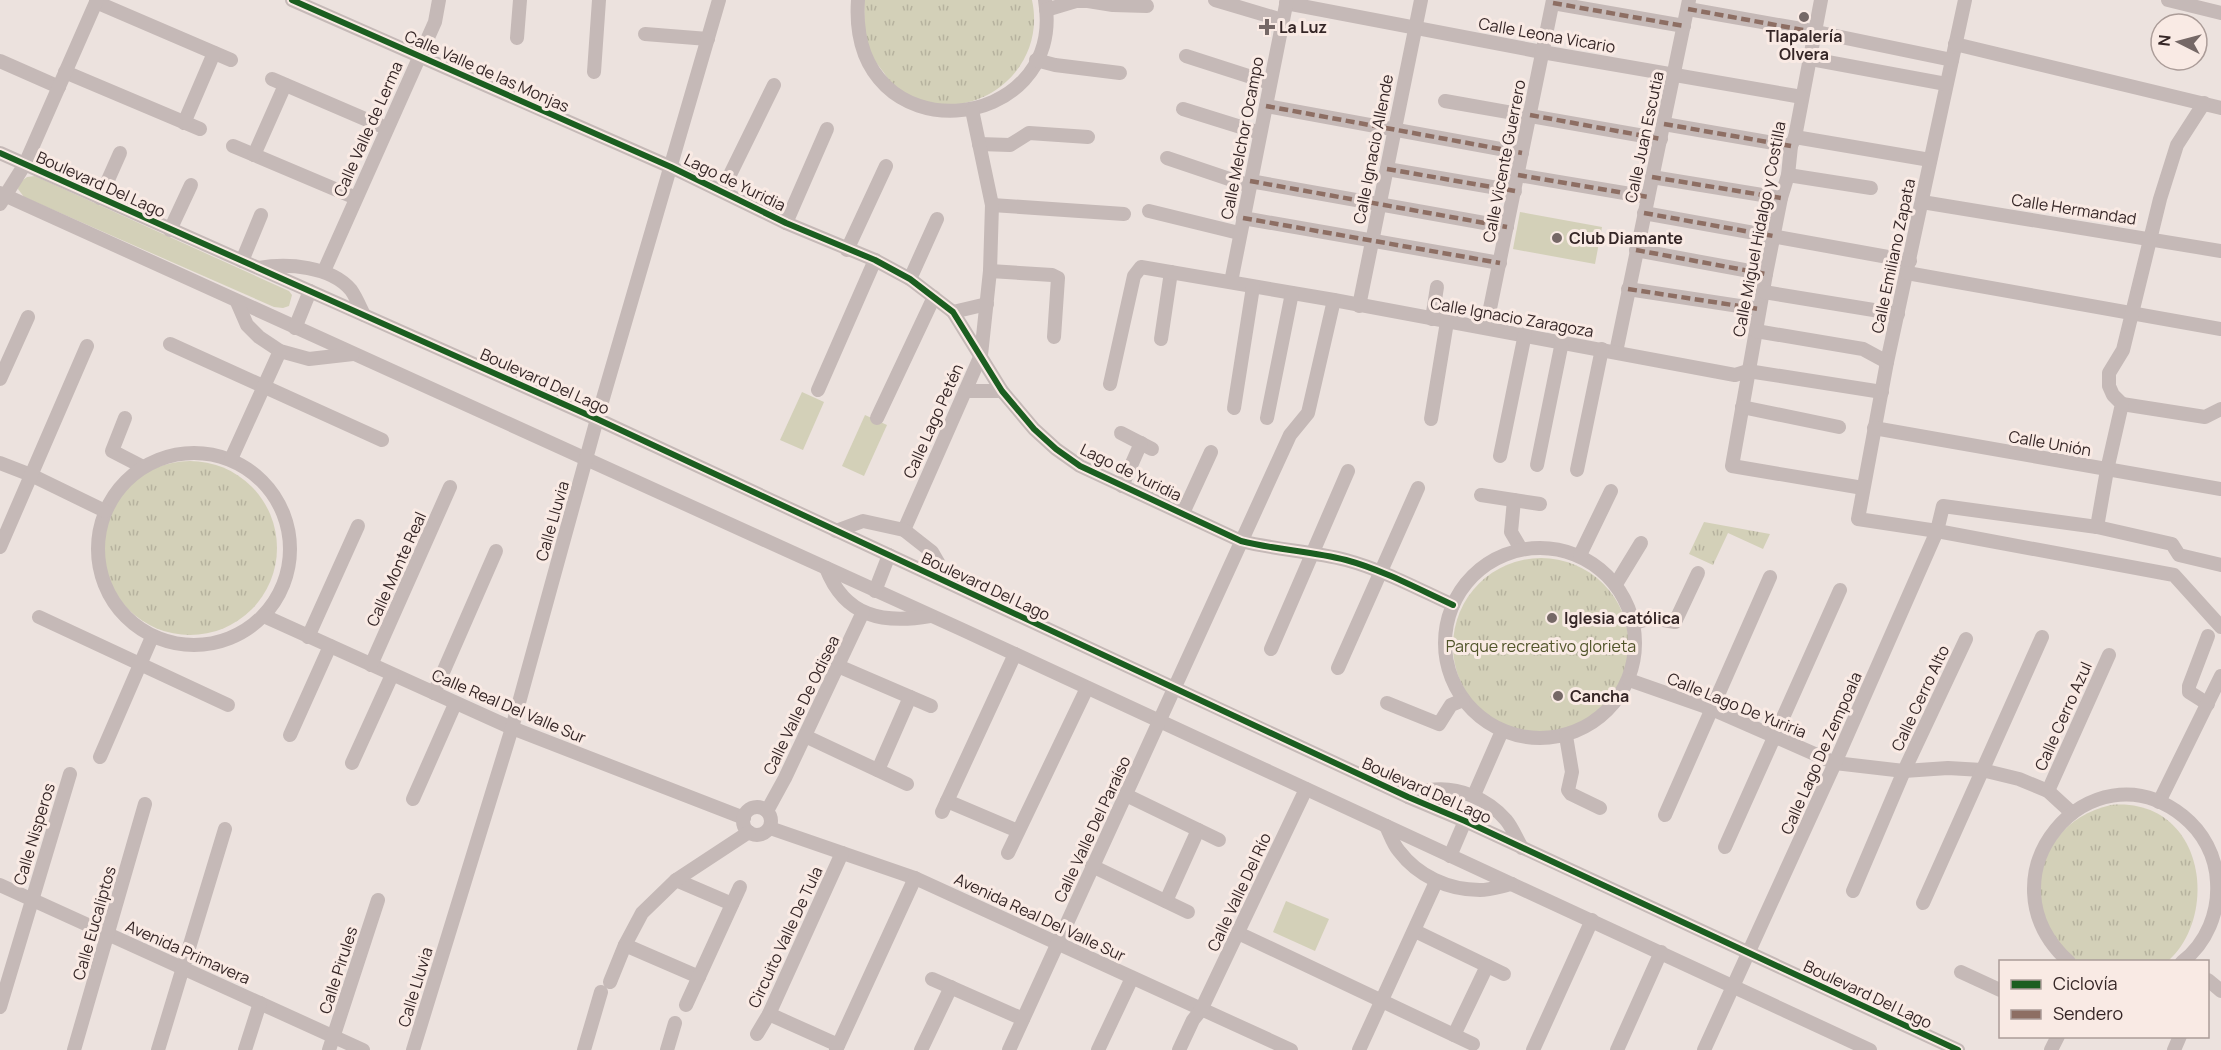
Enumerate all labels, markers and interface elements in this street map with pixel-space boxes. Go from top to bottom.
marker: Tlapalería Olvera [1797,10,1811,24]
street label: Calle Leona Vicario [1477,12,1617,58]
north arrow [2149,12,2209,72]
place label: La Luz [1279,16,1327,38]
marker: La Luz [1260,20,1274,34]
street label: Calle Valle de las Monjas [401,25,573,117]
place label: Tlapalería Olvera [1766,25,1842,65]
text: N [2153,34,2176,47]
street label: Calle Melchor Ocampo [1215,55,1269,221]
street label: Calle Valle de Lerma [328,58,408,200]
street label: Calle Juan Escutia [1619,69,1669,205]
street label: Calle Ignacio Allende [1348,72,1398,226]
street label: Calle Vicente Guerrero [1477,78,1531,244]
street label: Calle Miguel Hidalgo y Costilla [1727,119,1791,339]
street label: Boulevard Del Lago [33,146,169,222]
street label: Lago de Yuridia [680,148,790,216]
street label: Calle Emiliano Zapata [1866,177,1920,335]
street label: Calle Hermandad [2010,188,2138,230]
place label: Club Diamante [1569,227,1683,249]
marker: Club Diamante [1550,231,1564,245]
street label: Calle Ignacio Zaragoza [1429,292,1595,342]
street label: Boulevard Del Lago [477,343,613,419]
street label: Calle Lago Petén [898,360,968,482]
street label: Calle Unión [2007,425,2093,461]
street label: Lago de Yuridia [1076,438,1186,506]
street label: Calle Lluvia [530,478,574,564]
street label: Calle Monte Real [361,508,431,630]
street label: Boulevard Del Lago [918,547,1054,625]
place label: Iglesia católica [1564,607,1680,629]
marker: Iglesia católica [1545,611,1559,625]
street label: Calle Valle De Odisea [758,632,844,778]
park label: Parque recreativo glorieta [1446,635,1636,657]
street label: Calle Cerro Alto [1886,641,1954,755]
street label: Calle Cerro Azul [2029,658,2097,774]
street label: Calle Real Del Valle Sur [429,664,590,749]
street label: Calle Lago De Yuriria [1664,667,1810,743]
street label: Calle Lago De Zempoala [1775,668,1867,838]
place label: Cancha [1570,685,1629,707]
marker: Cancha [1551,689,1565,703]
street label: Calle Valle Del Paraíso [1048,752,1136,906]
street label: Boulevard Del Lago [1359,752,1495,828]
street label: Calle Nisperos [8,780,60,888]
street label: Calle Valle Del Río [1202,829,1276,955]
street label: Calle Eucaliptos [67,863,121,983]
street label: Circuito Valle De Tula [743,863,827,1011]
street label: Avenida Real Del Valle Sur [951,868,1129,966]
street label: Avenida Primavera [122,915,254,989]
street label: Calle Pirules [314,924,362,1016]
street label: Calle Lluvia [392,944,438,1030]
street label: Boulevard Del Lago [1800,955,1936,1033]
legend [1999,960,2209,1038]
text: Ciclovía [2053,971,2118,995]
text: Sendero [2053,1001,2123,1025]

